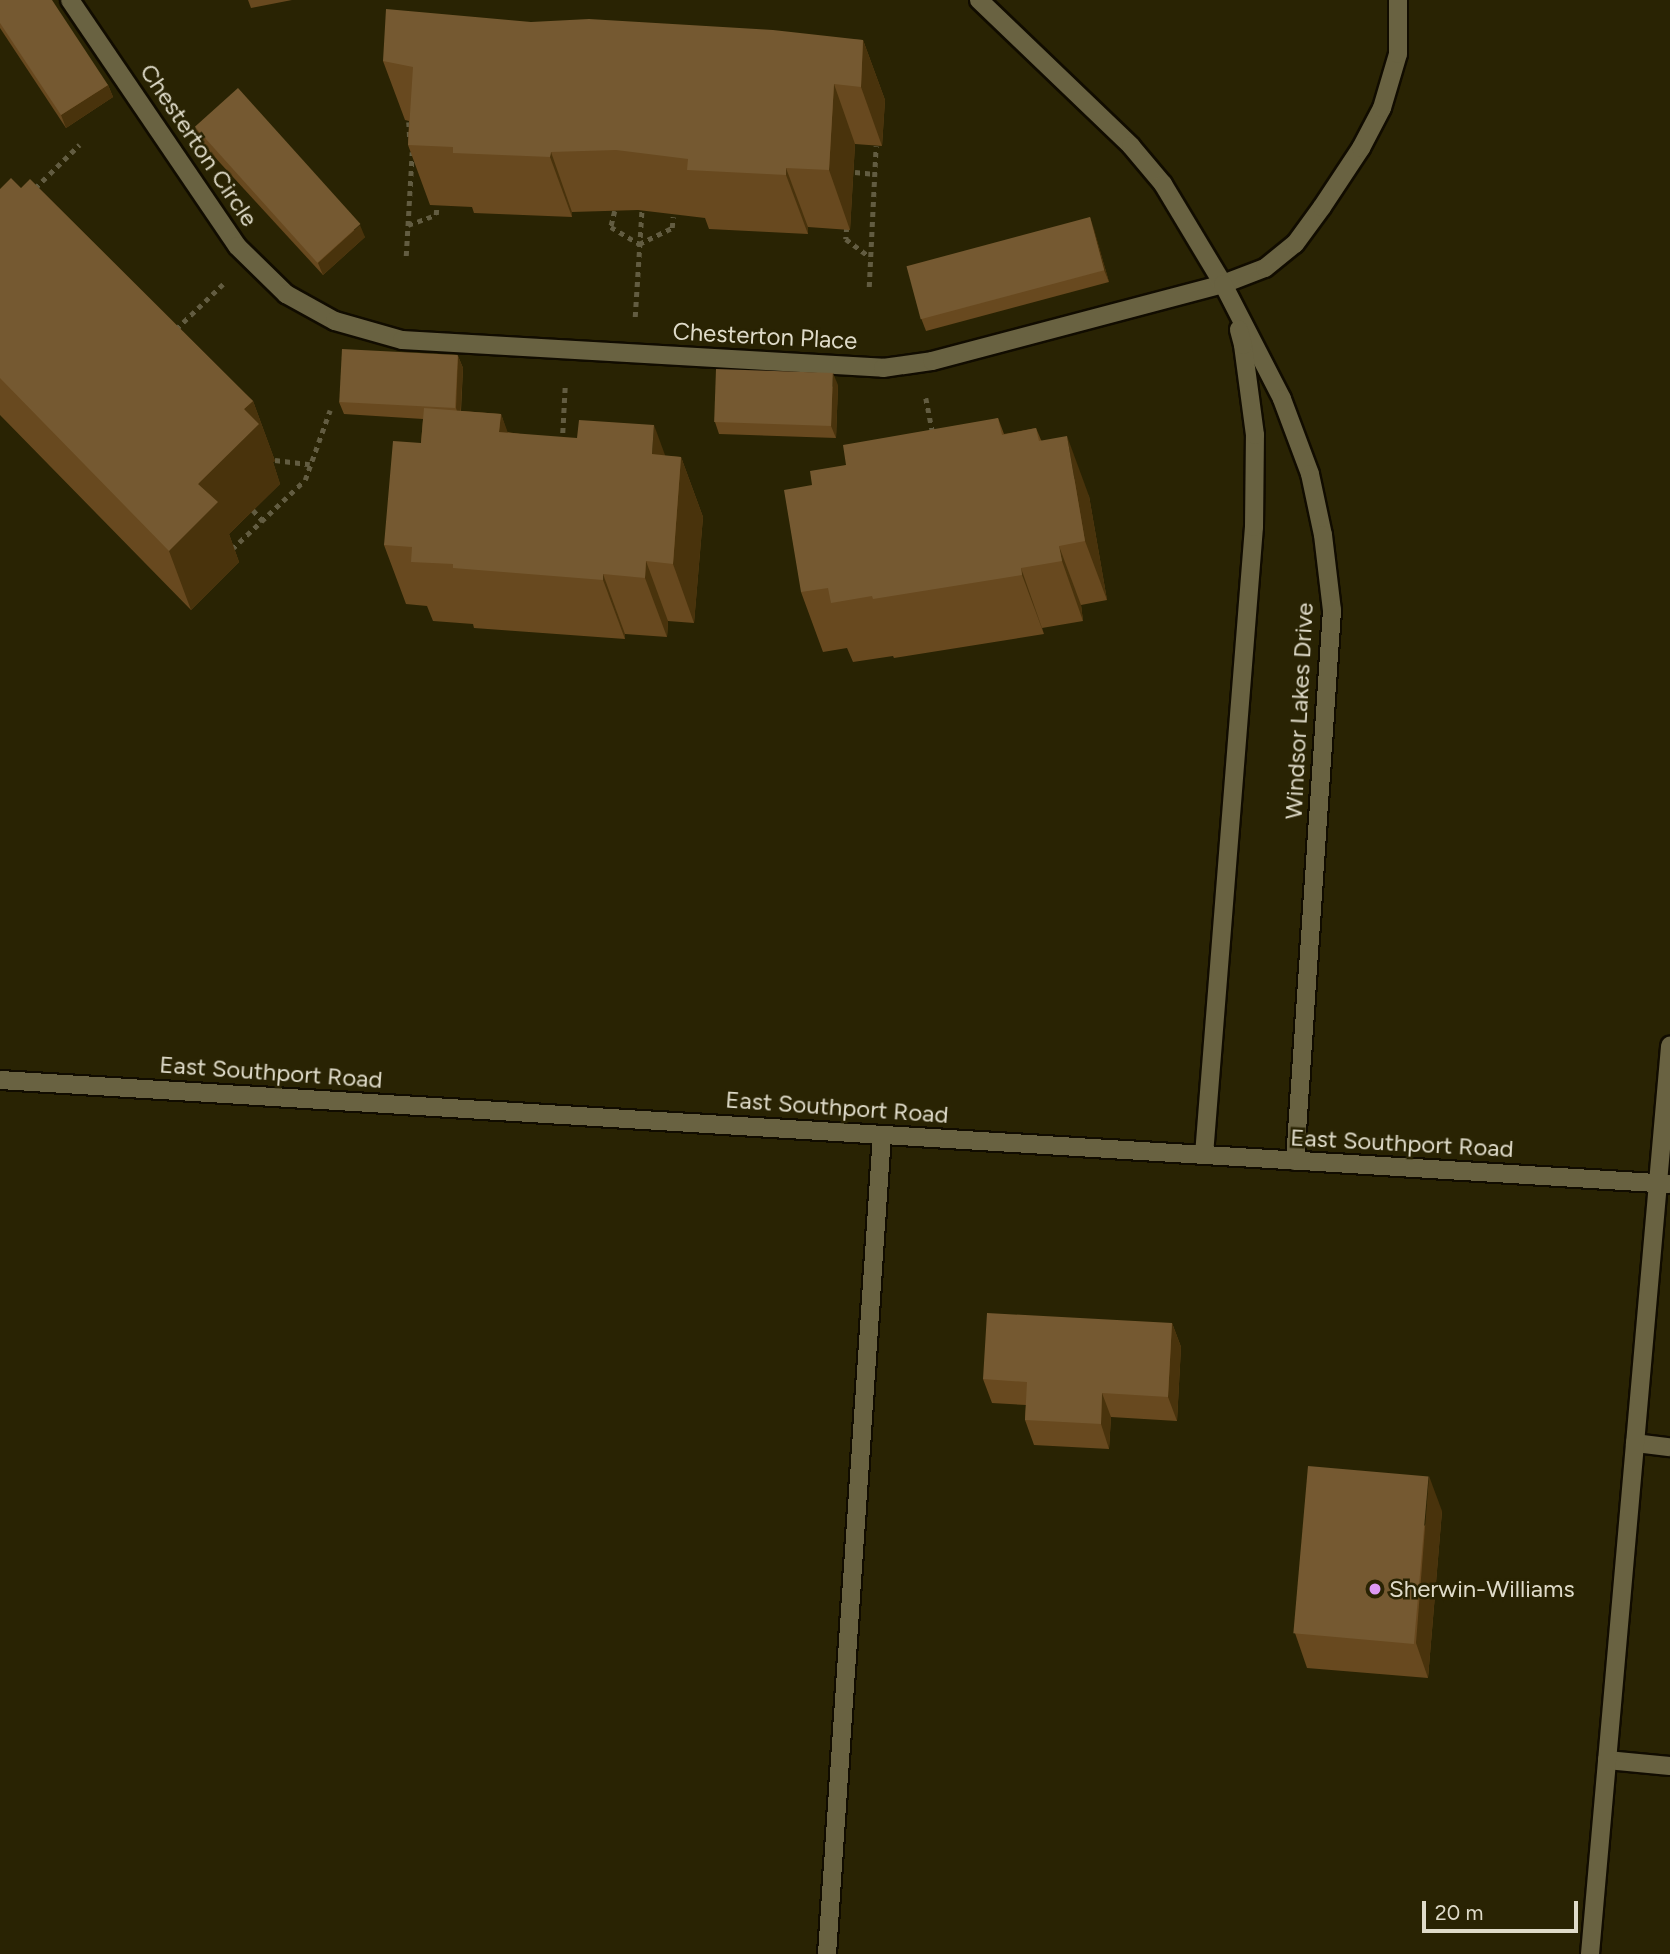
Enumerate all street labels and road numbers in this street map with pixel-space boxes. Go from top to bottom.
street label: Chesterton Circle [134,58,264,232]
street label: Chesterton Place [672,317,858,355]
street label: Windsor Lakes Drive [1279,602,1319,820]
street label: East Southport Road [158,1050,384,1094]
street label: East Southport Road [724,1085,950,1129]
street label: East Southport Road [1290,1123,1514,1163]

